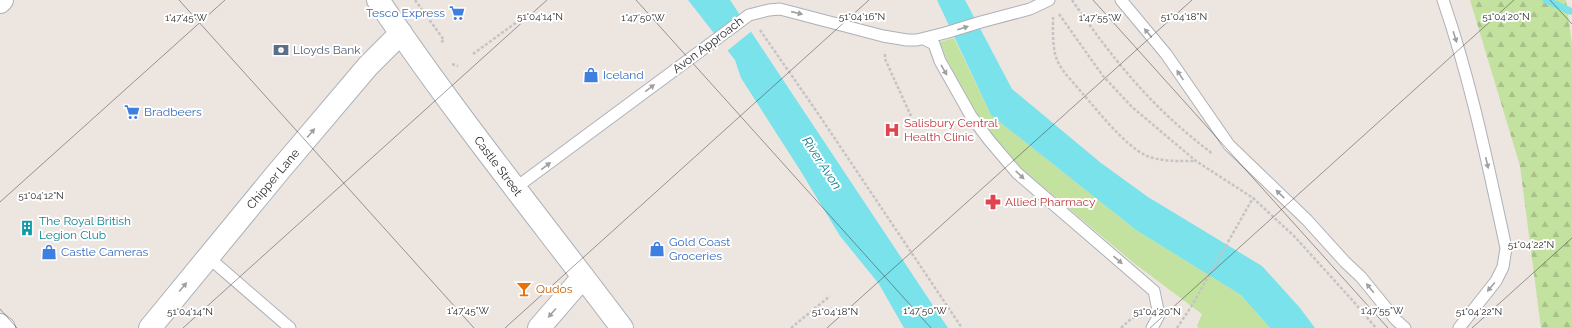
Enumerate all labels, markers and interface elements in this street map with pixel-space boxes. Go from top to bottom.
supermarket icon: Tesco Express [448,4,466,22]
place label: Tesco Express [366,6,445,20]
text: 51°04'14"N [517,11,563,22]
one-way arrow [791,11,803,17]
text: 51°04'16"N [839,11,885,22]
text: 51°04'18"N [1161,11,1207,22]
text: 51°04'20"N [1482,11,1530,22]
text: 1°47'45"W [165,12,208,23]
text: 1°47'50"W [621,12,665,23]
text: 1°47'55"W [1079,12,1122,23]
street label: Avon Approach [670,14,746,76]
one-way arrow [957,24,969,30]
one-way arrow [1144,28,1153,38]
one-way arrow [1453,31,1459,43]
bank icon: Lloyds Bank [272,41,290,59]
place label: Lloyds Bank [293,43,361,57]
one-way arrow [941,64,948,75]
shop icon: Iceland [582,66,600,84]
place label: Iceland [603,68,644,82]
one-way arrow [1176,70,1184,80]
one-way arrow [645,84,656,92]
supermarket icon: Bradbeers [123,103,141,121]
place label: Bradbeers [144,105,202,119]
place label: Salisbury Central Health Clinic [904,116,998,144]
hospital icon: Salisbury Central Health Clinic [883,121,901,139]
one-way arrow [307,128,316,138]
street label: Castle Street [471,133,525,199]
water label: River Avon [799,134,845,192]
street label: Chipper Lane [244,146,302,212]
one-way arrow [1484,157,1490,169]
one-way arrow [540,162,551,170]
one-way arrow [1015,170,1025,179]
one-way arrow [1275,189,1285,199]
text: 51°04'12"N [18,190,64,201]
pharmacy icon: Allied Pharmacy [984,193,1002,211]
place label: Allied Pharmacy [1005,195,1096,209]
place label: The Royal British Legion Club [39,214,131,242]
building icon: The Royal British Legion Club [18,219,36,237]
place label: Gold Coast Groceries [669,235,730,263]
text: 51°04'22"N [1508,239,1554,250]
shop icon: Gold Coast Groceries [648,240,666,258]
shop icon: Castle Cameras [40,243,58,261]
place label: Castle Cameras [61,245,149,259]
one-way arrow [1113,255,1122,264]
bar icon: Qudos [515,280,533,298]
one-way arrow [179,281,188,292]
place label: Qudos [536,282,573,296]
one-way arrow [1486,282,1495,292]
one-way arrow [1365,283,1374,294]
text: 1°47'45"W [447,305,490,316]
text: 1°47'50"W [903,305,947,316]
text: 1°47'55"W [1361,305,1404,316]
text: 51°04'14"N [167,306,213,317]
text: 51°04'18"N [812,306,858,317]
text: 51°04'20"N [1133,306,1181,317]
text: 51°04'22"N [1456,306,1502,317]
one-way arrow [547,308,557,318]

